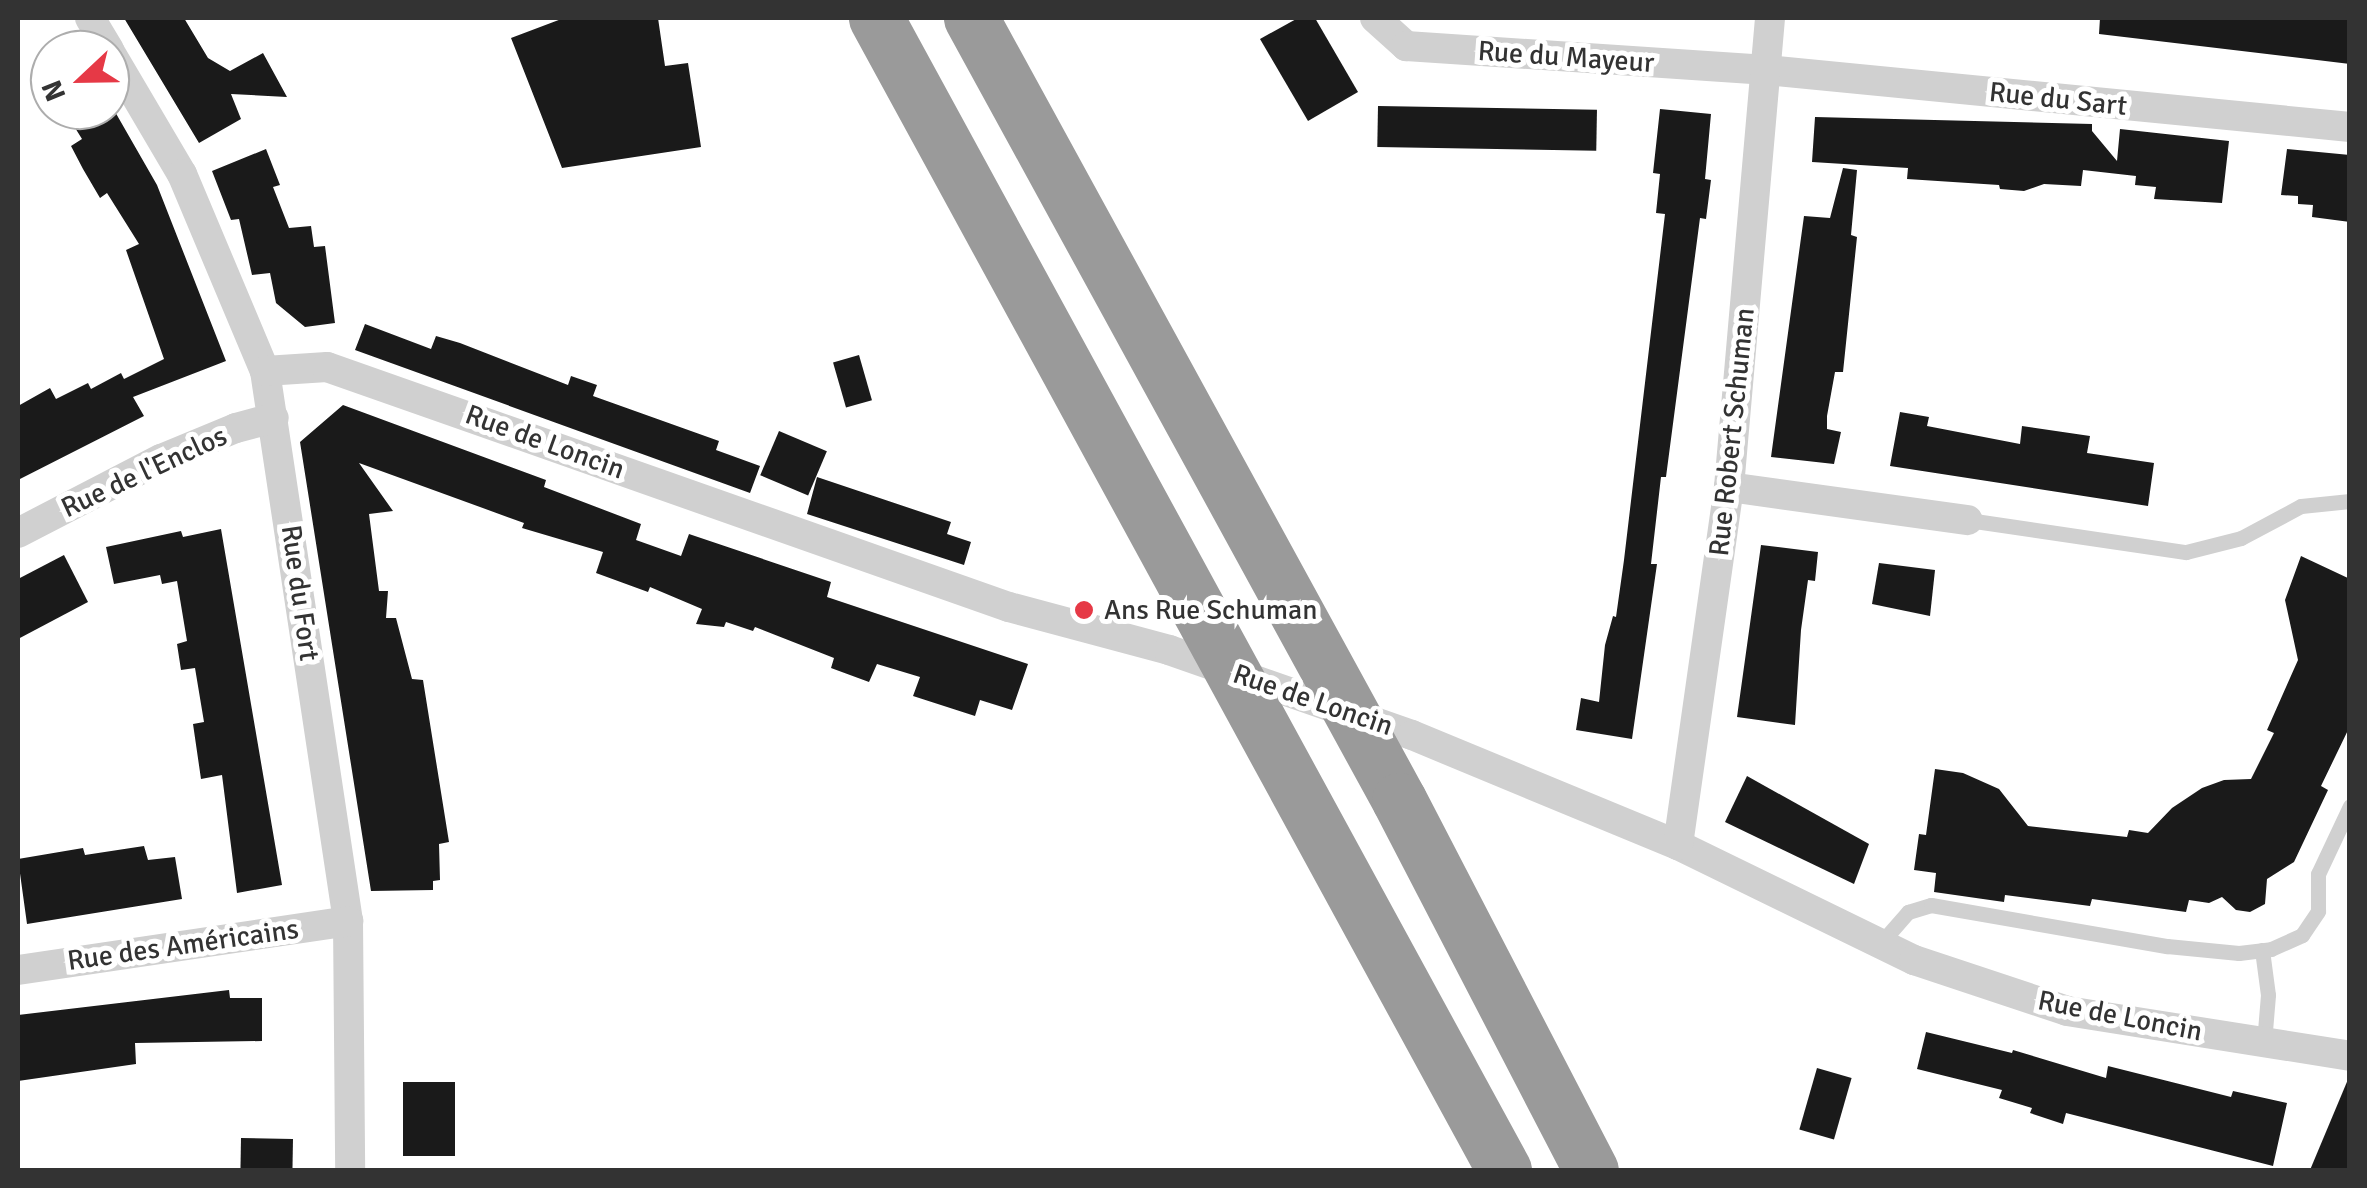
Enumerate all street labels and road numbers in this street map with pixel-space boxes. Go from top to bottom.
street label: Rue du Mayeur [1477,34,1655,80]
street label: Rue du Sart [1987,75,2129,123]
street label: Rue Robert Schuman [1702,306,1762,558]
street label: Rue de Loncin [461,398,629,486]
street label: Rue de l'Enclos [56,419,232,525]
street label: Rue du Fort [274,523,326,663]
street label: Rue de Loncin [1229,657,1397,743]
street label: Rue des Américains [65,912,301,978]
street label: Rue de Loncin [2035,984,2205,1048]

